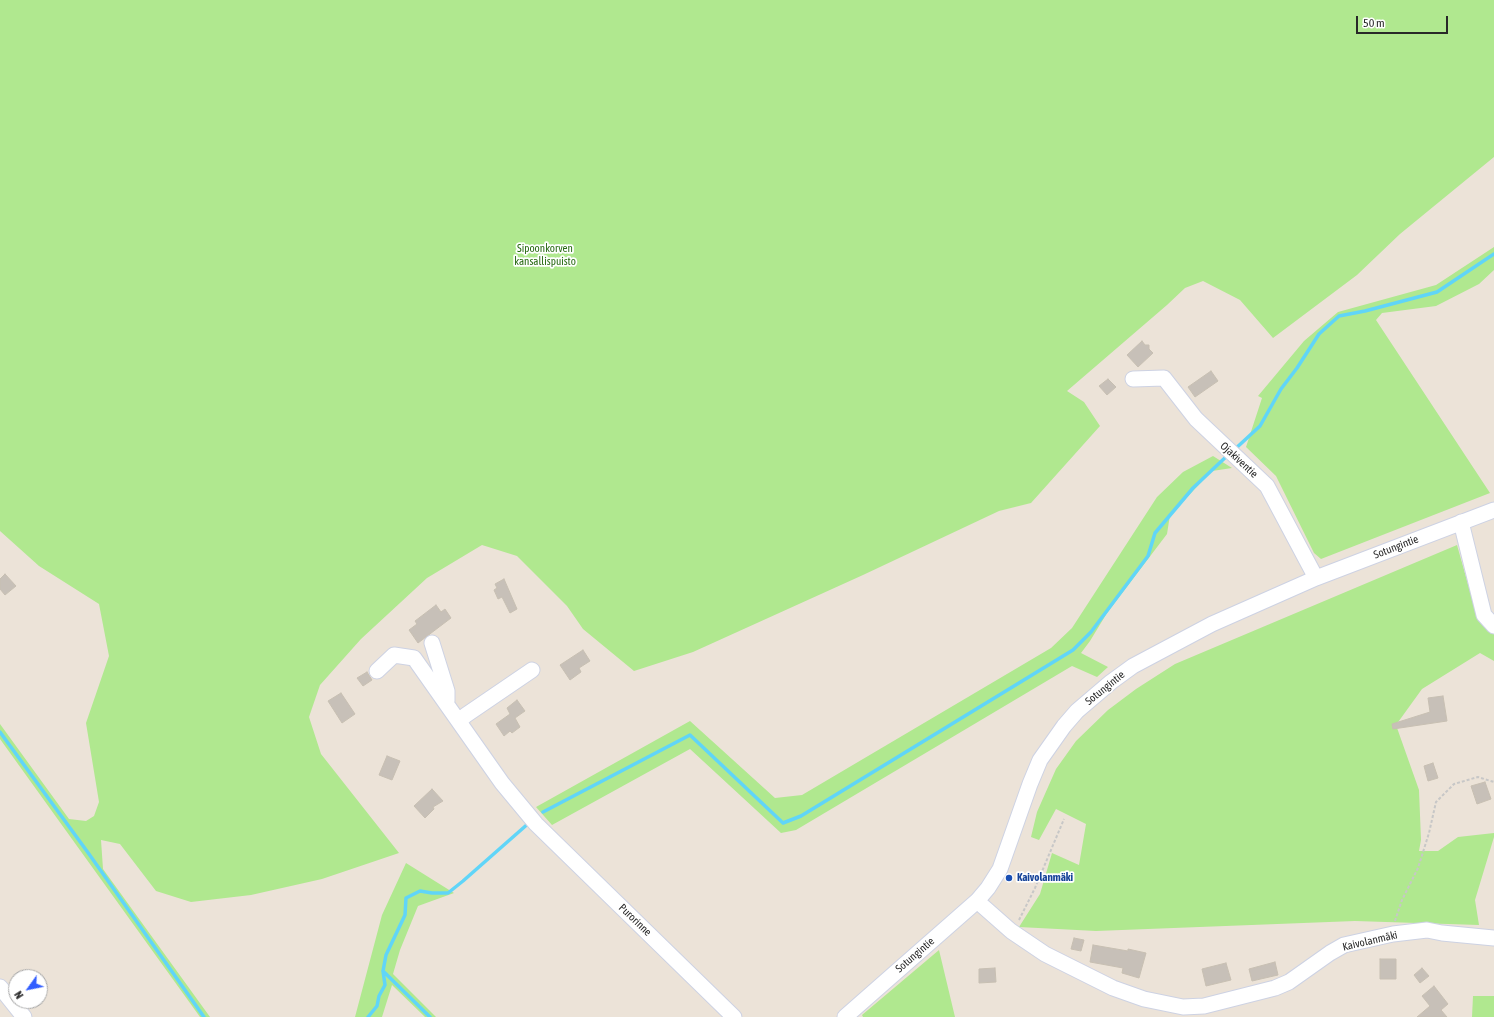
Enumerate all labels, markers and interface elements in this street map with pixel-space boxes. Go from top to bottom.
scale bar [1358,8,1450,34]
text: 50 m [1363,16,1385,30]
park label: Sipoonkorven kansallispuisto [514,242,576,268]
street label: Ojakiventie [1217,439,1261,481]
street label: Sotungintie [1372,532,1420,562]
street label: Sotungintie [1083,668,1127,708]
place label: Kaivolanmäki [1017,871,1073,885]
marker: Kaivolanmäki [1004,873,1014,883]
street label: Purorinne [616,901,654,939]
street label: Kaivolanmäki [1341,928,1399,954]
street label: Sotungintie [893,935,937,975]
north arrow [8,969,48,1009]
text: N [12,989,26,1001]

